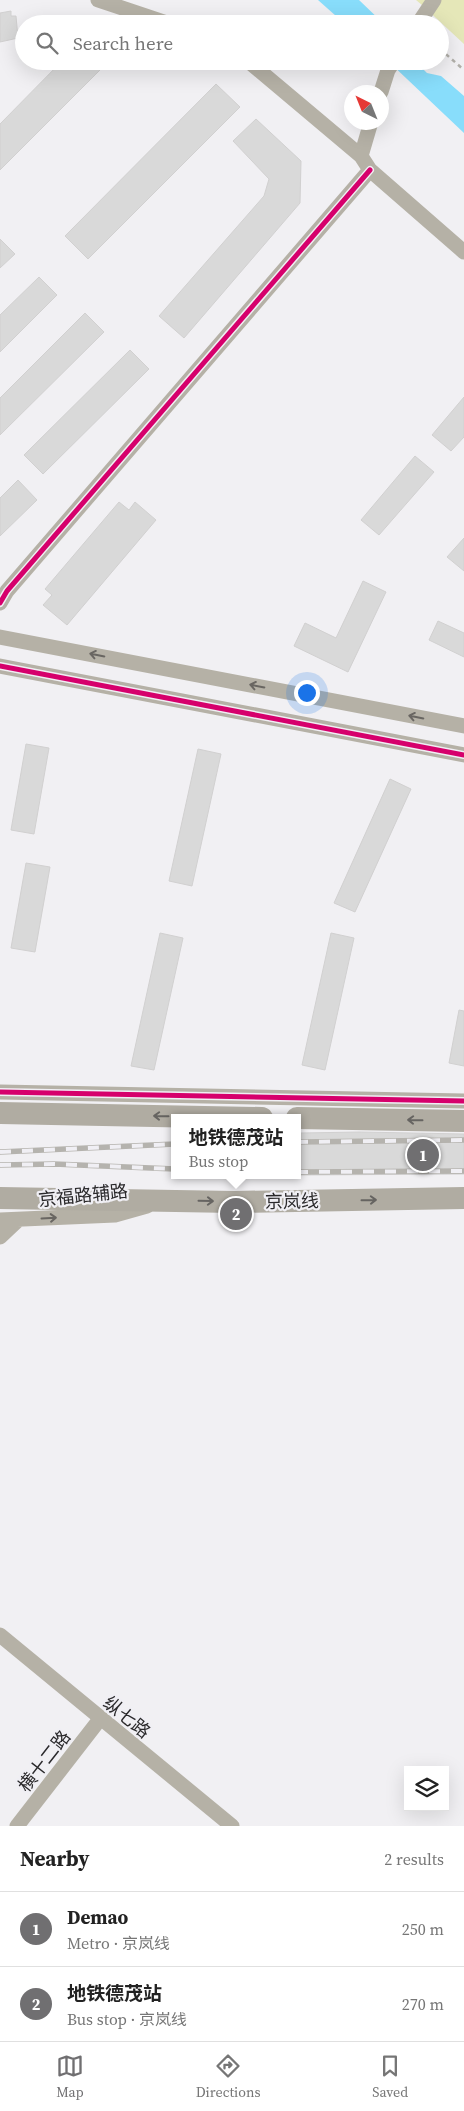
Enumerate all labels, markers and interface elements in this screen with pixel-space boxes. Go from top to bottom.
search box [15,15,449,70]
icon: search [33,29,61,57]
text: Search here [73,30,173,56]
north arrow [344,85,389,130]
one-way arrow [89,650,105,660]
your location [294,680,320,706]
one-way arrow [249,681,265,691]
one-way arrow [409,712,425,721]
one-way arrow [153,1111,170,1121]
popup [171,1114,301,1179]
one-way arrow [408,1115,424,1125]
text: 地铁德茂站 [188,1124,284,1150]
pin: 1 [407,1136,439,1174]
text: Bus stop [188,1150,248,1172]
street label: 京福路辅路 [37,1178,129,1212]
street label: 京岚线 [265,1188,319,1214]
pin: 2 [220,1195,252,1233]
one-way arrow [360,1195,376,1204]
one-way arrow [198,1197,214,1206]
one-way arrow [40,1214,56,1223]
street label: 纵七路 [98,1690,156,1744]
street label: 横十二路 [12,1725,76,1797]
map controls [404,1766,449,1811]
button: layers [404,1766,449,1811]
text: Nearby [20,1844,90,1873]
text: 2 results [384,1848,444,1870]
text: Demao [67,1904,128,1930]
text: 1 [32,1918,40,1940]
text: 250 m [402,1918,444,1940]
text: Metro · 京岚线 [67,1932,170,1954]
text: 地铁德茂站 [67,1980,162,2006]
text: 2 [32,1993,40,2015]
text: 270 m [402,1993,444,2015]
text: Bus stop · 京岚线 [67,2008,187,2030]
tab: Map [56,2052,84,2102]
tab: Directions [196,2052,260,2102]
tab: Saved [372,2052,408,2102]

